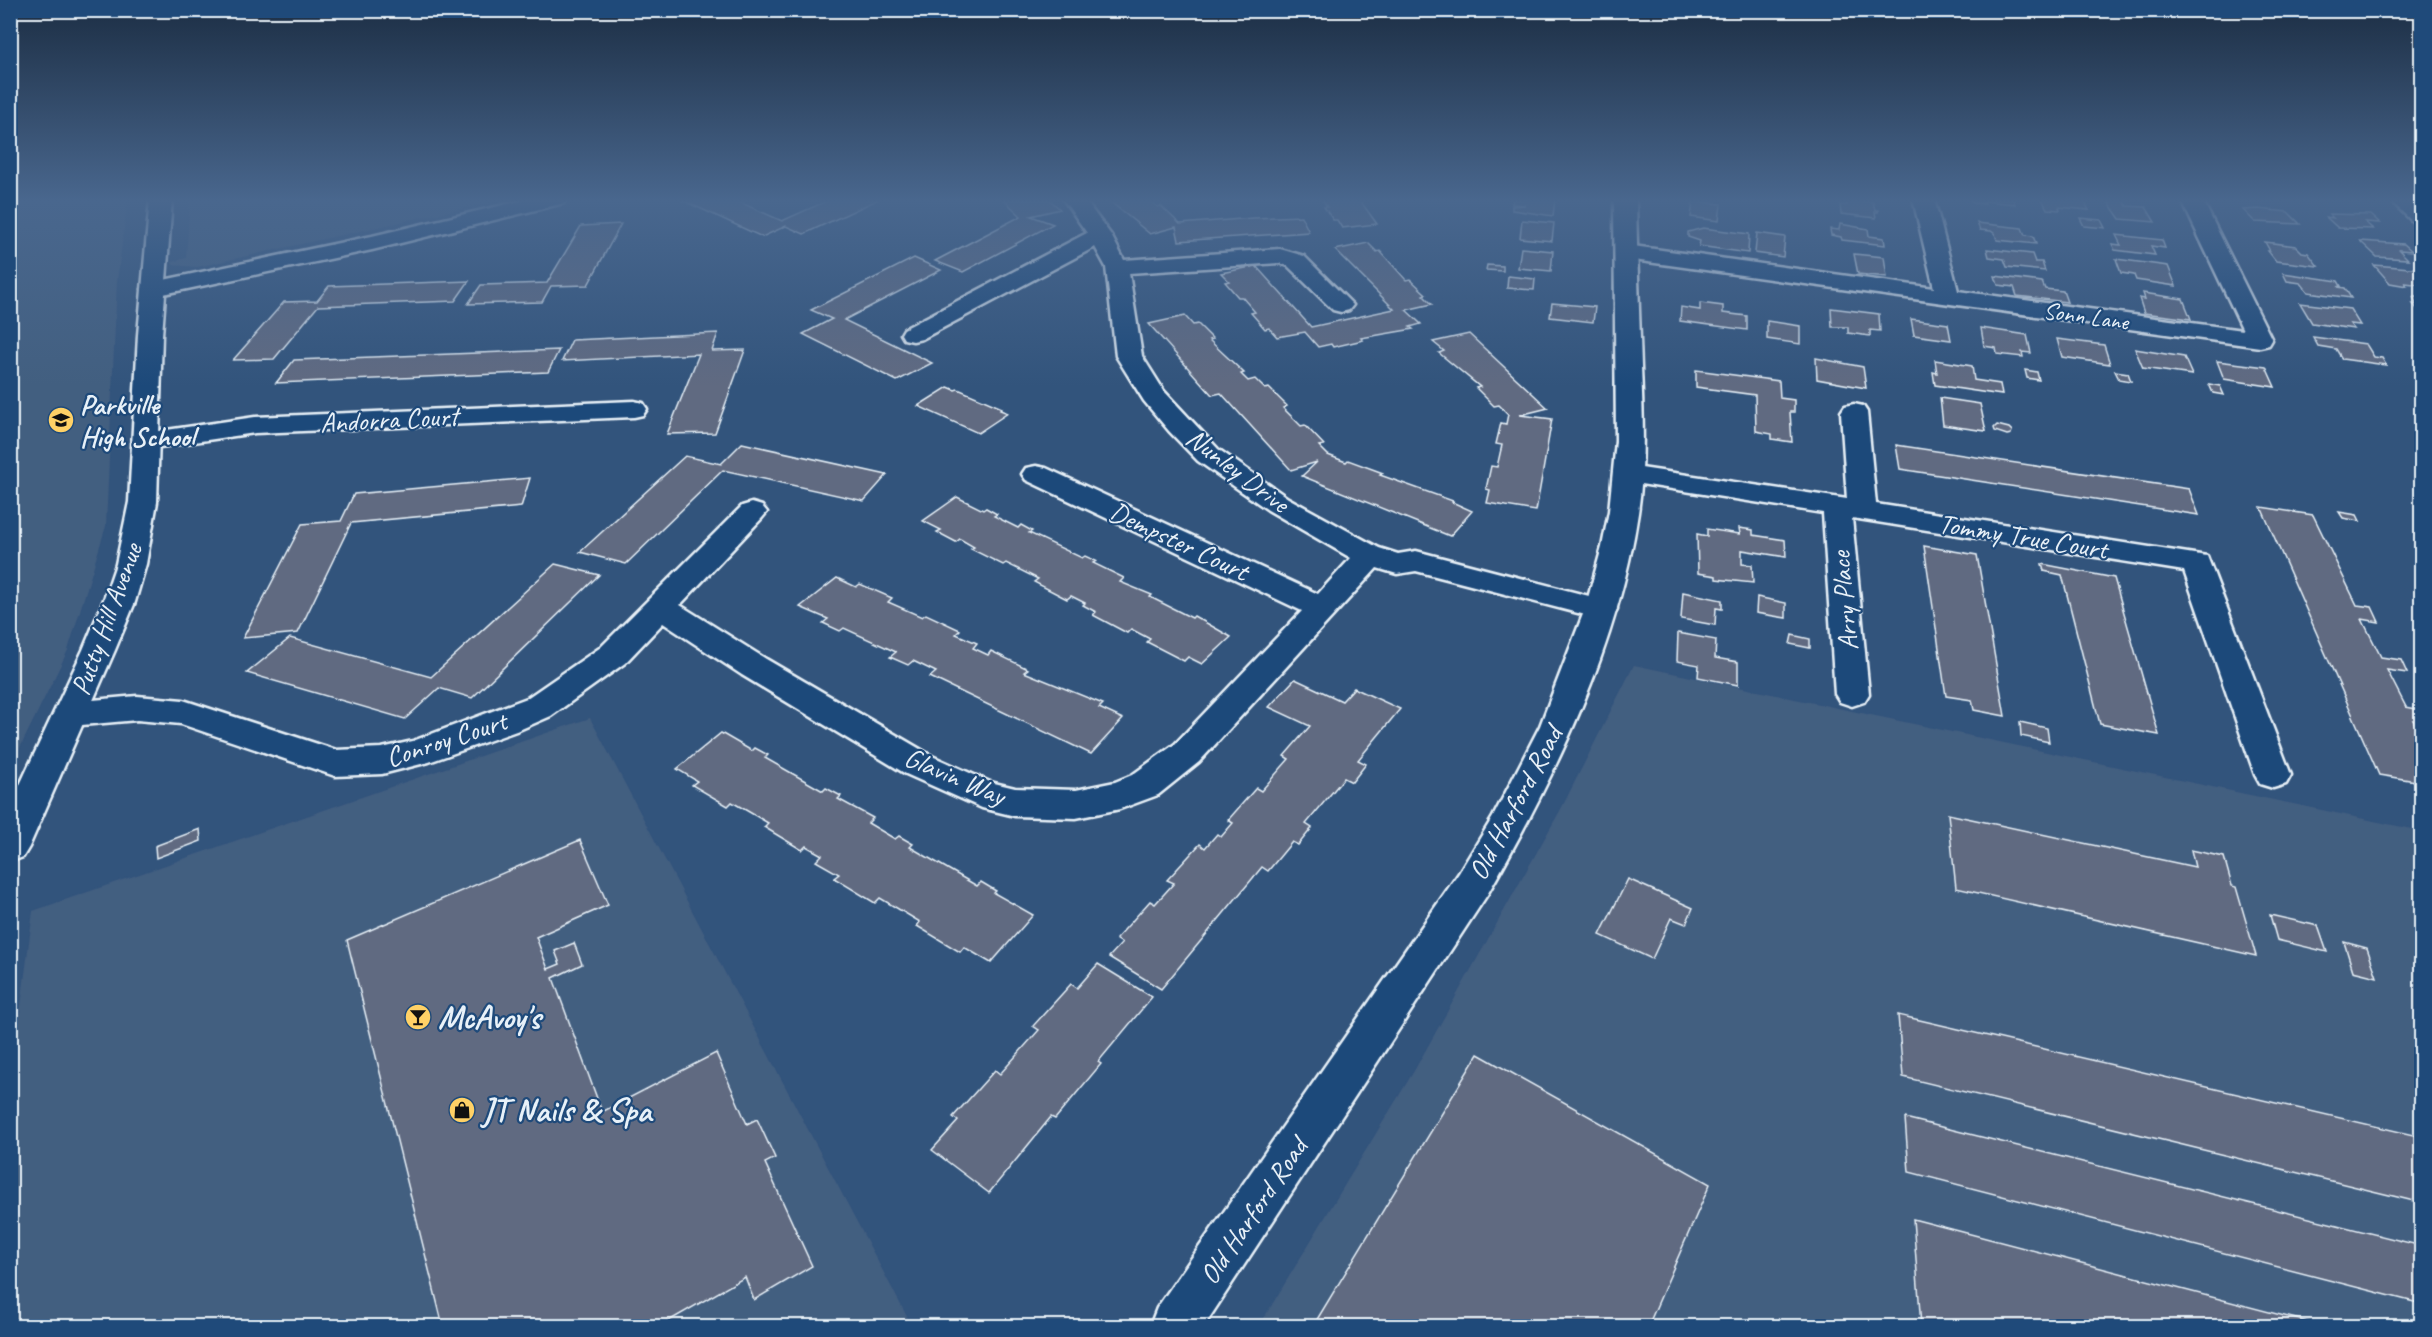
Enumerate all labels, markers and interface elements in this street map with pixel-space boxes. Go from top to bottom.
street label: Sonn Lane [2041,295,2133,337]
place label: Parkville High School [80,387,200,454]
street label: Andorra Court [319,398,463,440]
school or university icon: Parkville High School [46,405,76,435]
street label: Nunley Drive [1180,420,1298,521]
street label: Dempster Court [1104,494,1257,590]
street label: Tommy True Court [1936,505,2112,567]
street label: Putty Hill Avenue [62,537,150,700]
street label: Arry Place [1822,548,1866,652]
street label: Conroy Court [381,702,513,775]
street label: Old Harford Road [1460,717,1572,886]
street label: Glavin Way [899,739,1013,814]
place label: McAvoy's [438,996,544,1038]
bar icon: McAvoy's [403,1002,433,1032]
place label: JT Nails & Spa [480,1089,653,1131]
shop icon: JT Nails & Spa [447,1095,477,1125]
street label: Old Harford Road [1191,1128,1317,1291]

